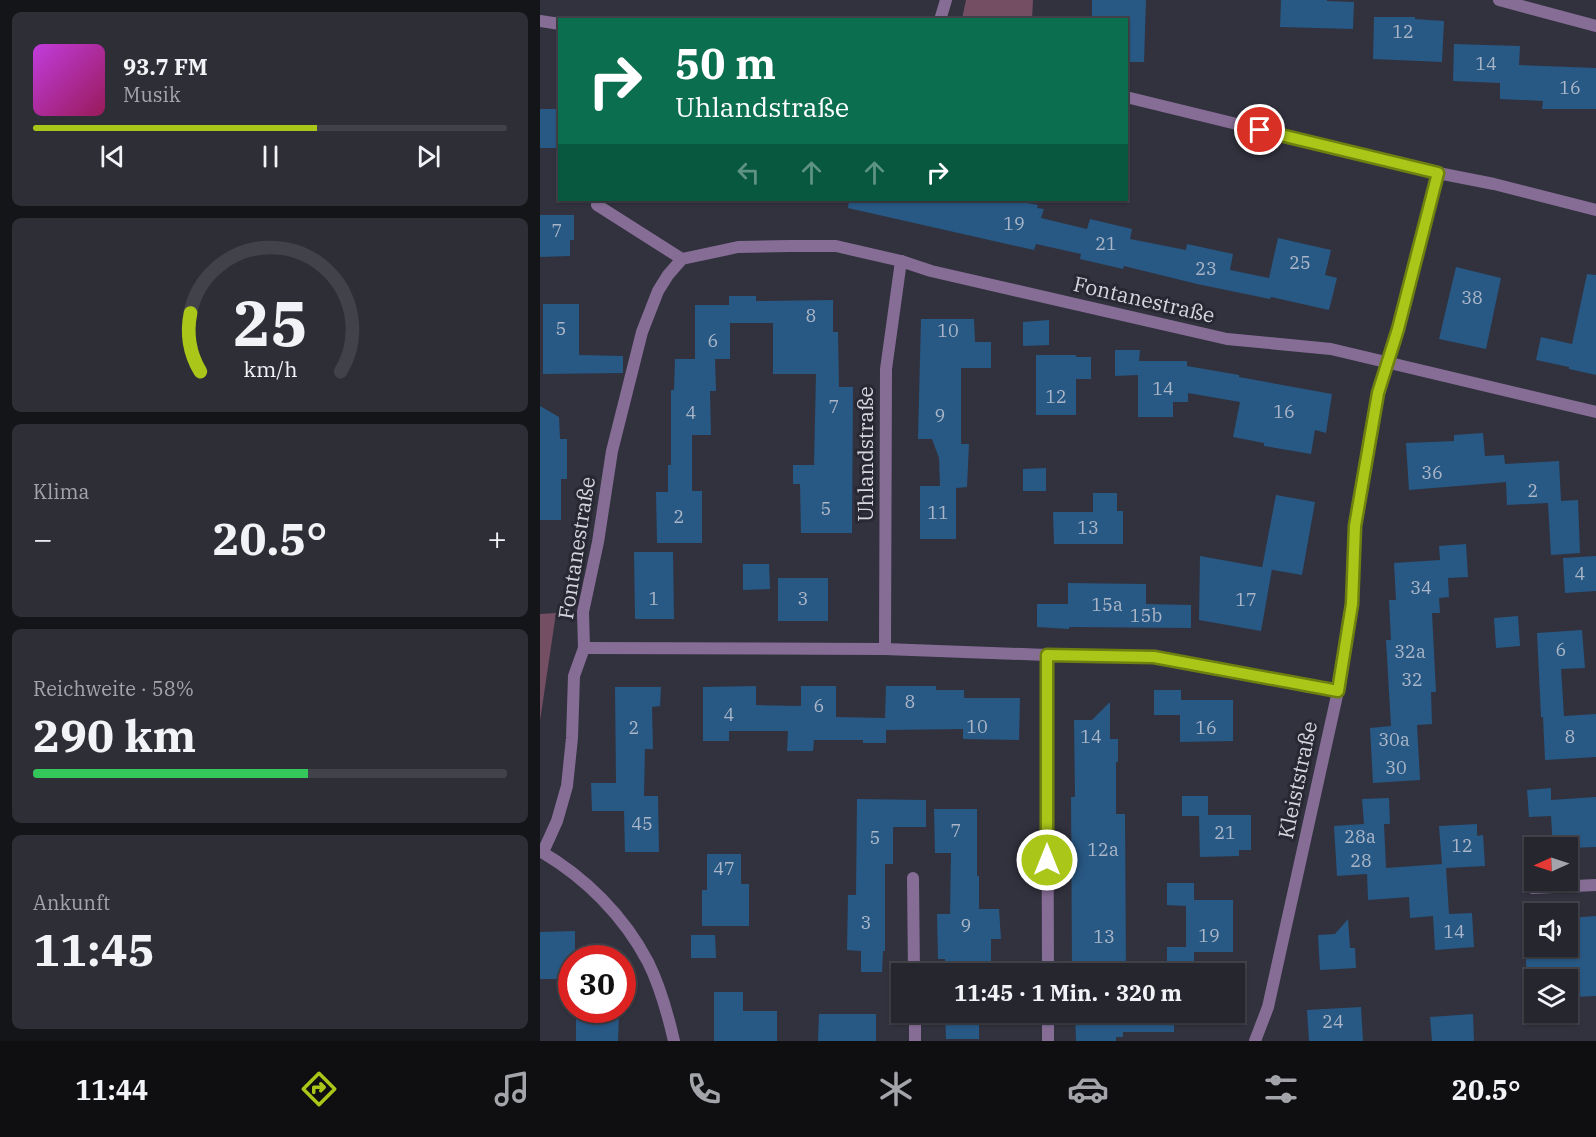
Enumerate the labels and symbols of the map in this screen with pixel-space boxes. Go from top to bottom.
house number: 12 [1392,20,1414,43]
house number: 14 [1475,52,1497,75]
house number: 16 [1559,76,1581,99]
pin [1234,104,1285,155]
house number: 19 [1003,212,1025,235]
house number: 7 [552,219,562,242]
house number: 21 [1095,232,1117,255]
house number: 25 [1289,251,1311,274]
house number: 23 [1195,257,1217,280]
street label: Fontanestraße [1071,269,1218,329]
house number: 38 [1461,286,1483,309]
house number: 8 [806,304,816,327]
house number: 5 [556,317,566,340]
house number: 10 [937,319,959,342]
house number: 6 [708,329,718,352]
house number: 14 [1152,377,1174,400]
house number: 12 [1045,385,1067,408]
street label: Uhlandstraße [851,386,879,522]
house number: 7 [829,395,839,418]
house number: 16 [1273,400,1295,423]
house number: 4 [686,401,696,424]
house number: 9 [935,404,945,427]
house number: 36 [1421,461,1443,484]
street label: Fontanestraße [551,474,601,621]
house number: 2 [1528,479,1538,502]
house number: 5 [821,497,831,520]
house number: 11 [927,501,949,524]
house number: 2 [674,505,684,528]
house number: 13 [1077,516,1099,539]
house number: 4 [1575,562,1585,585]
house number: 34 [1410,576,1432,599]
house number: 1 [649,587,659,610]
house number: 3 [798,587,808,610]
house number: 17 [1235,588,1257,611]
house number: 15a [1091,593,1123,616]
house number: 15b [1130,604,1162,627]
house number: 6 [1556,638,1566,661]
house number: 32a [1394,640,1426,663]
house number: 32 [1401,668,1423,691]
house number: 8 [905,690,915,713]
house number: 6 [814,694,824,717]
house number: 4 [724,703,734,726]
house number: 10 [966,715,988,738]
house number: 2 [629,716,639,739]
house number: 16 [1195,716,1217,739]
street label: Kleiststraße [1271,718,1323,841]
house number: 14 [1080,725,1102,748]
house number: 8 [1565,725,1575,748]
house number: 30a [1378,728,1410,751]
house number: 30 [1385,756,1407,779]
house number: 45 [631,812,653,835]
house number: 7 [951,819,961,842]
house number: 21 [1214,821,1236,844]
house number: 28a [1344,825,1376,848]
house number: 5 [870,826,880,849]
position arrow [1015,828,1079,892]
house number: 12 [1451,834,1473,857]
north arrow [1524,837,1578,891]
house number: 12a [1087,838,1119,861]
house number: 28 [1350,849,1372,872]
house number: 47 [713,857,735,880]
house number: 3 [861,911,871,934]
house number: 9 [961,914,971,937]
house number: 14 [1443,920,1465,943]
house number: 19 [1198,924,1220,947]
house number: 13 [1093,925,1115,948]
speed limit sign: 30 [558,945,636,1023]
house number: 24 [1322,1010,1344,1033]

